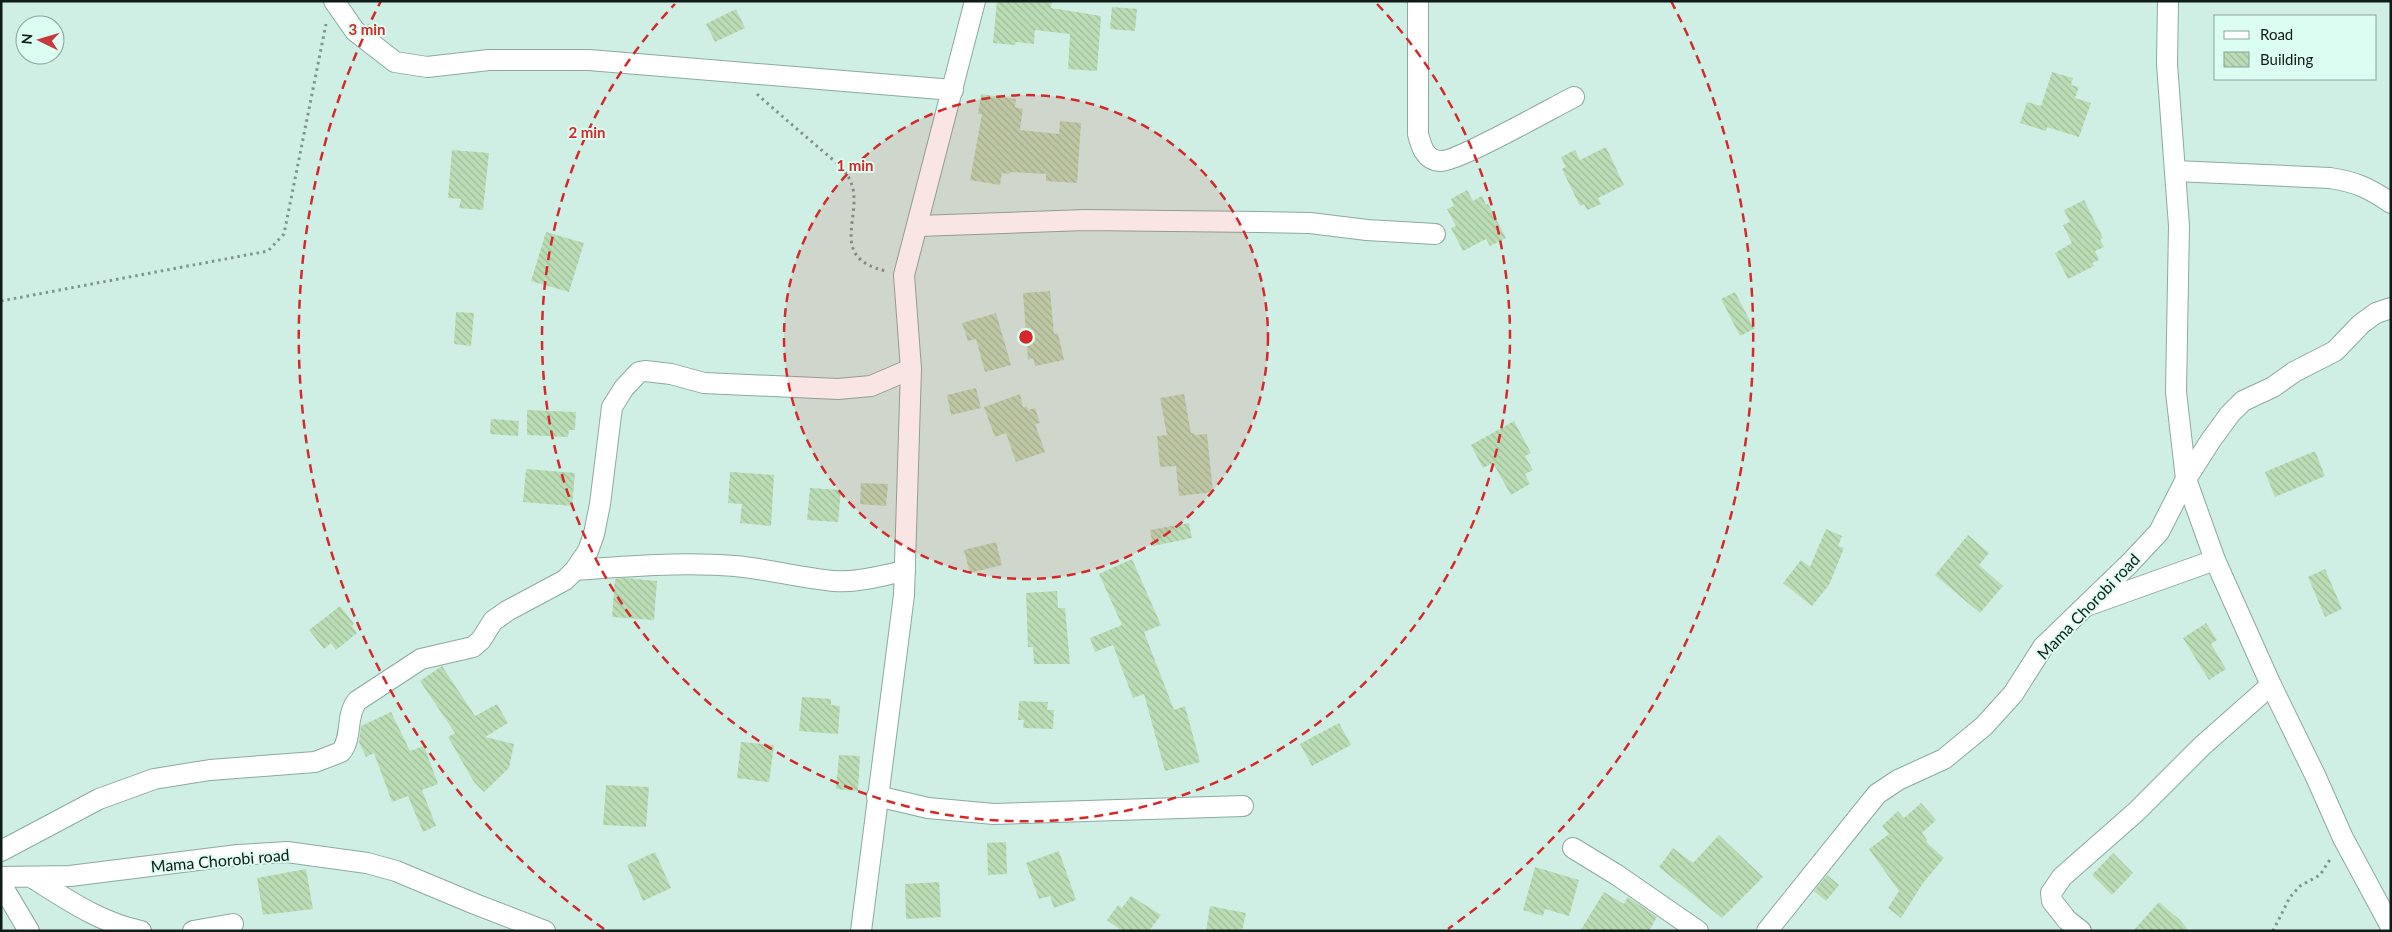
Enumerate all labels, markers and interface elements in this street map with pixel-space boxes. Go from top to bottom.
north arrow [15,15,65,65]
legend [2214,15,2377,80]
text: 3 min [348,20,386,38]
text: Road [2260,25,2293,43]
text: N [18,33,35,45]
text: Building [2260,50,2313,68]
text: 2 min [568,123,606,141]
text: 1 min [836,156,874,174]
centre of rings [1017,328,1035,346]
street label: Mama Chorobi road [2033,549,2143,663]
street label: Mama Chorobi road [150,844,290,876]

